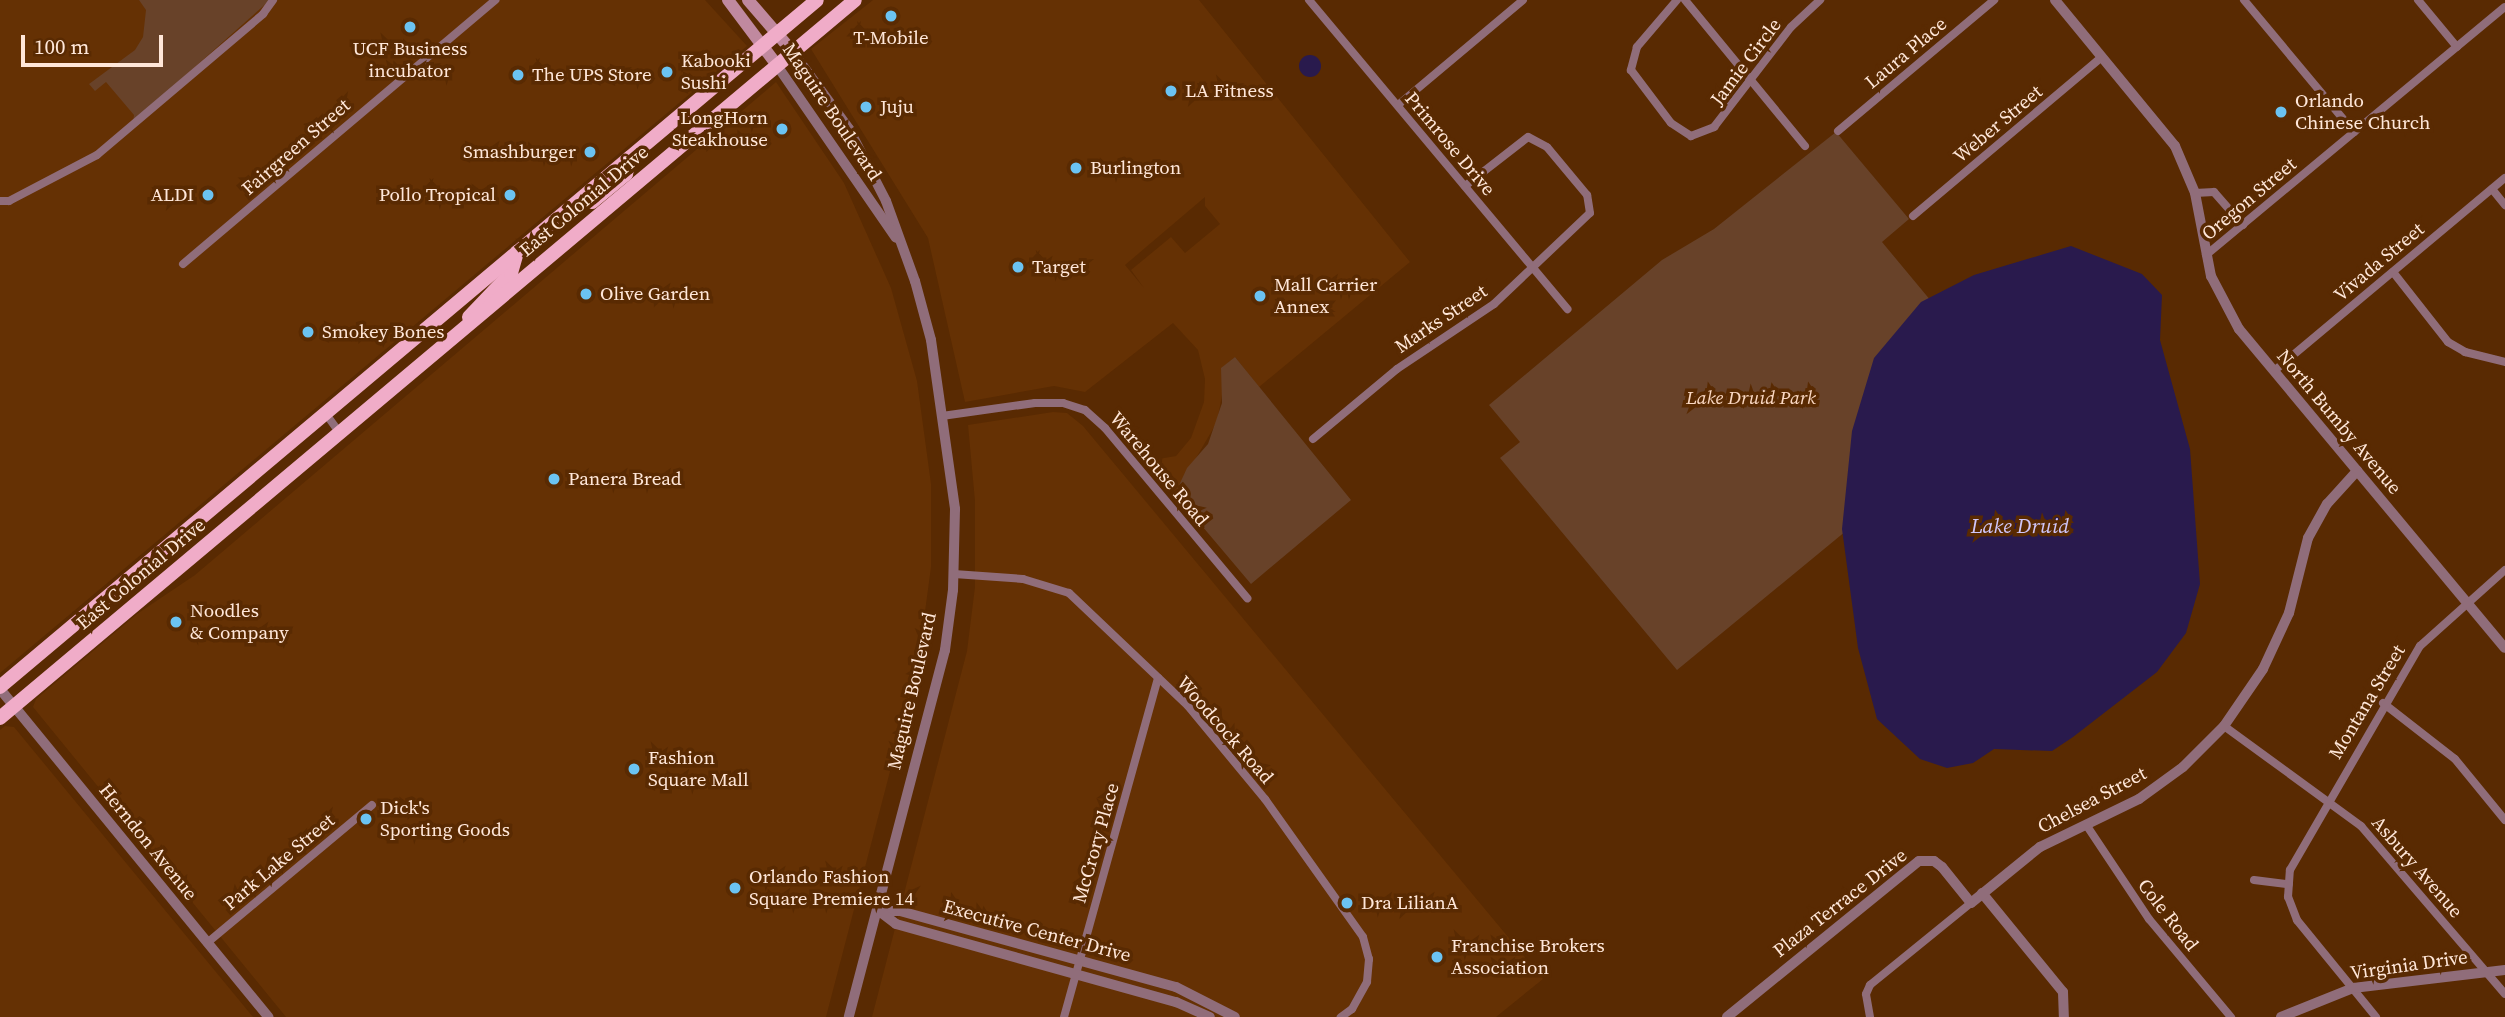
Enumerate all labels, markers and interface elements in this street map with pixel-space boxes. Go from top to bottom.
marker: T-Mobile [883,8,899,24]
street label: Laura Place [1861,12,1951,94]
street label: Jamie Circle [1706,14,1786,110]
marker: UCF Business incubator [402,19,418,35]
scale bar [24,21,166,65]
place label: T-Mobile [853,27,929,49]
text: 100 m [34,32,89,61]
place label: UCF Business incubator [353,38,467,82]
street label: Maguire Boulevard [778,39,886,185]
place label: Kabooki Sushi [681,50,751,94]
place label: The UPS Store [532,64,652,86]
marker: Kabooki Sushi [659,64,675,80]
marker: The UPS Store [510,67,526,83]
place label: LA Fitness [1185,80,1274,102]
street label: Weber Street [1949,80,2047,168]
marker: LA Fitness [1163,83,1179,99]
street label: Primrose Drive [1400,88,1500,200]
place label: Orlando Chinese Church [2295,90,2430,134]
street label: Fairgreen Street [237,94,355,200]
place label: Juju [880,96,914,118]
marker: Juju [858,99,874,115]
marker: Orlando Chinese Church [2273,104,2289,120]
place label: LongHorn Steakhouse [672,107,768,151]
marker: LongHorn Steakhouse [774,121,790,137]
place label: Smashburger [463,141,576,163]
street label: East Colonial Drive [515,141,653,261]
marker: Smashburger [582,144,598,160]
street label: Oregon Street [2197,153,2301,245]
place label: Burlington [1090,157,1181,179]
marker: Burlington [1068,160,1084,176]
place label: ALDI [151,184,194,206]
place label: Pollo Tropical [378,184,496,206]
marker: ALDI [200,187,216,203]
marker: Pollo Tropical [502,187,518,203]
street label: Vivada Street [2329,218,2429,306]
place label: Target [1032,256,1086,278]
marker: Target [1010,259,1026,275]
place label: Mall Carrier Annex [1274,274,1377,318]
street label: Marks Street [1391,280,1491,358]
place label: Olive Garden [600,283,710,305]
marker: Olive Garden [578,286,594,302]
marker: Mall Carrier Annex [1252,288,1268,304]
place label: Smokey Bones [322,321,445,343]
marker: Smokey Bones [300,324,316,340]
street label: North Bumby Avenue [2272,345,2406,499]
park label: Lake Druid Park [1686,387,1816,409]
street label: Warehouse Road [1105,407,1213,531]
place label: Panera Bread [568,468,682,490]
marker: Panera Bread [546,471,562,487]
water label: Lake Druid [1971,513,2069,539]
street label: East Colonial Drive [72,514,210,634]
place label: Noodles & Company [190,600,289,644]
street label: Maguire Boulevard [883,610,941,772]
marker: Noodles & Company [168,614,184,630]
street label: Montana Street [2324,641,2410,763]
street label: Woodcock Road [1172,672,1278,788]
place label: Fashion Square Mall [648,747,749,791]
marker: Fashion Square Mall [626,761,642,777]
street label: Chelsea Street [2034,762,2150,838]
street label: Herndon Avenue [94,779,202,905]
street label: McCrory Place [1068,780,1124,906]
place label: Dick's Sporting Goods [380,797,510,841]
street label: Park Lake Street [219,809,339,915]
marker: Dick's Sporting Goods [358,811,374,827]
street label: Asbury Avenue [2367,811,2467,923]
street label: Plaza Terrace Drive [1768,844,1912,962]
place label: Orlando Fashion Square Premiere 14 [749,866,914,910]
street label: Cole Road [2133,874,2203,956]
marker: Orlando Fashion Square Premiere 14 [727,880,743,896]
place label: Dra LilianA [1361,892,1458,914]
street label: Executive Center Drive [941,895,1133,967]
marker: Dra LilianA [1339,895,1355,911]
place label: Franchise Brokers Association [1451,935,1605,979]
street label: Virginia Drive [2349,945,2469,985]
marker: Franchise Brokers Association [1429,949,1445,965]

